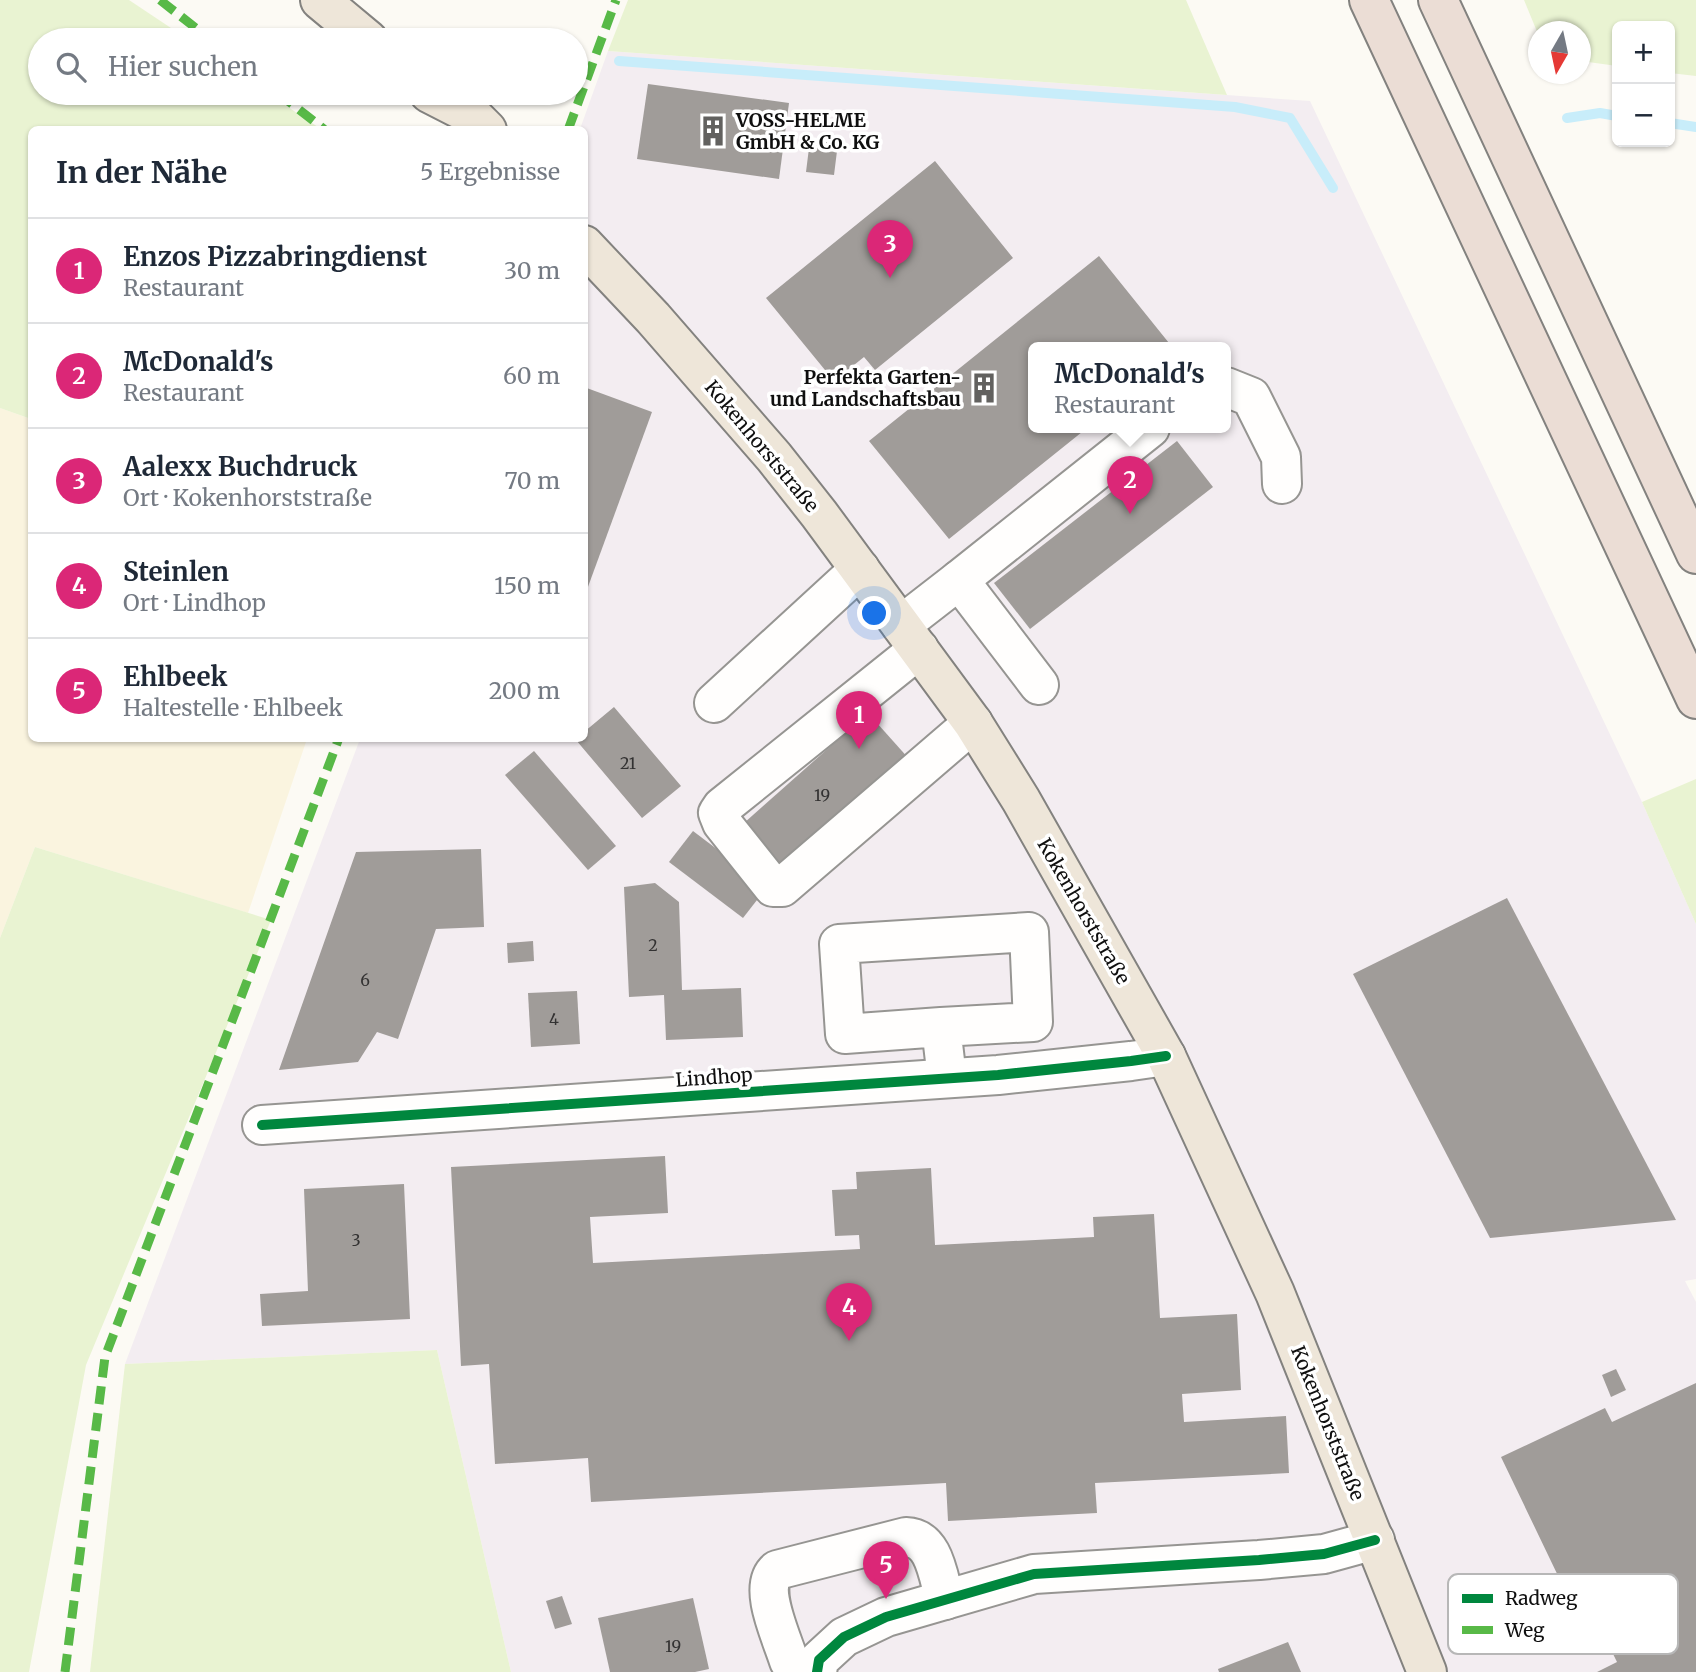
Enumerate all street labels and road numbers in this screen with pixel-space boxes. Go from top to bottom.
street label: Kokenhorststraße [700,375,824,517]
street label: Kokenhorststraße [1032,834,1136,988]
street label: Lindhop [675,1062,753,1092]
street label: Kokenhorststraße [1286,1342,1370,1504]

